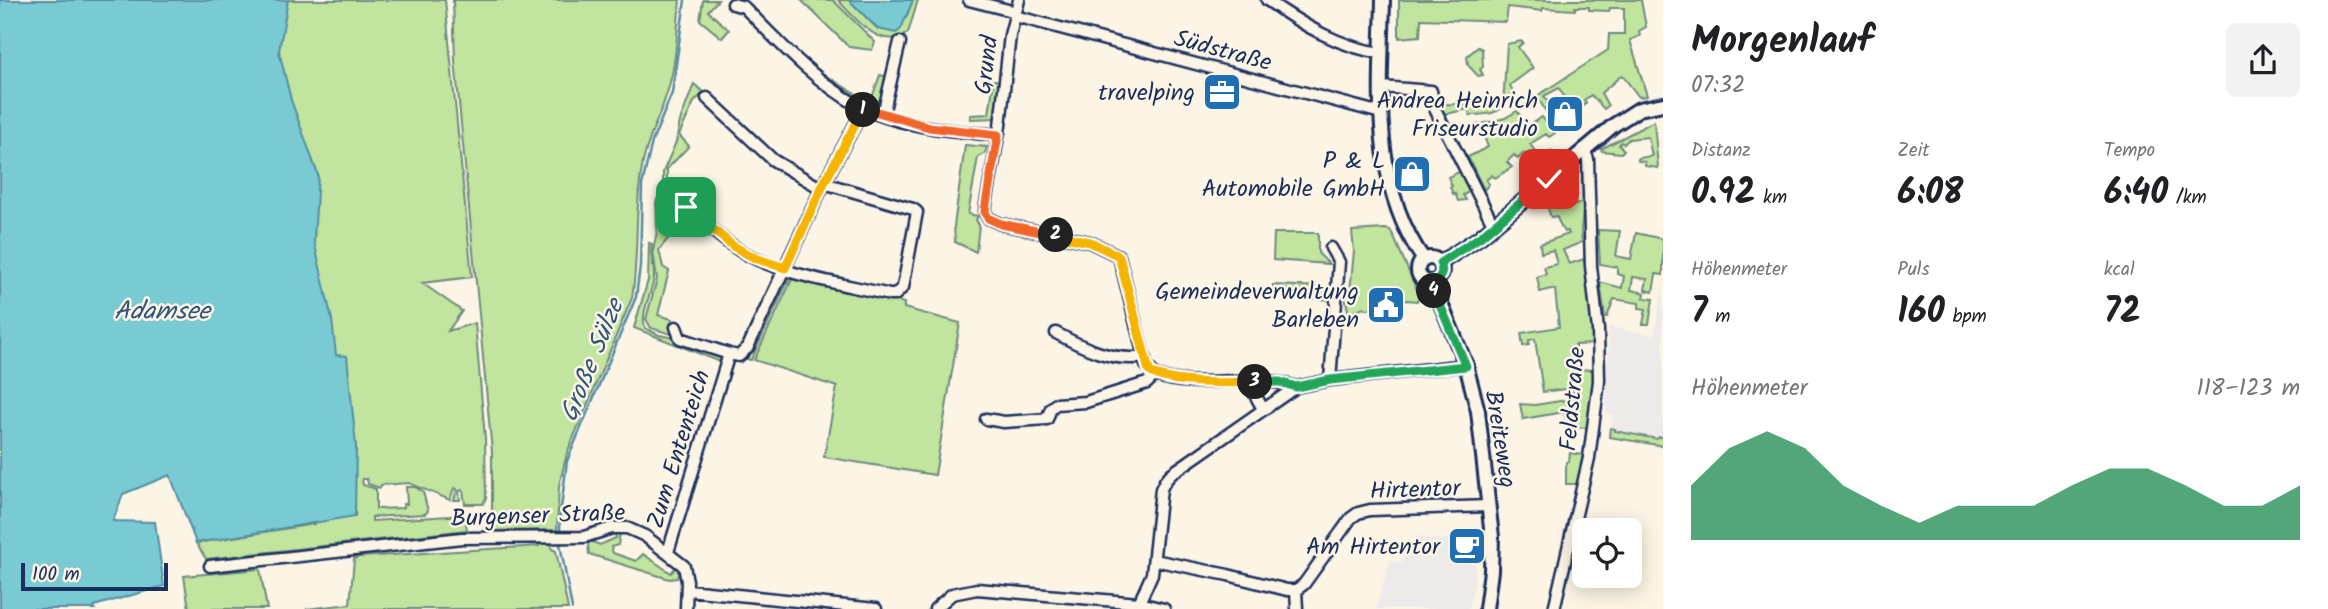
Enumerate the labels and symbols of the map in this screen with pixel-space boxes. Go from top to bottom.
street label: Südstraße [1169,20,1276,83]
street label: Grund [965,33,1011,97]
office icon: travelping [1201,71,1243,113]
place label: travelping [1098,74,1195,113]
place label: Andrea Heinrich Friseurstudio [1376,82,1538,149]
pin: 1 [846,92,880,128]
shop icon: Andrea Heinrich Friseurstudio [1544,93,1586,135]
place label: P & L Automobile GmbH [1202,142,1385,209]
pin [1519,149,1579,209]
shop icon: P & L Automobile GmbH [1391,153,1433,195]
pin [656,177,716,237]
pin: 2 [1038,218,1074,252]
place label: Gemeindeverwaltung Barleben [1155,273,1359,340]
pin: 4 [1416,274,1452,308]
public building icon: Gemeindeverwaltung Barleben [1365,284,1407,326]
water label: Adamsee [114,291,212,333]
water label: Große Sülze [549,291,637,429]
street label: Feldstraße [1550,345,1598,453]
pin: 3 [1238,364,1272,400]
street label: Zum Ententeich [637,365,722,534]
street label: Breiteweg [1473,388,1526,491]
street label: Hirtentor [1369,469,1463,512]
street label: Burgenser Straße [450,494,626,539]
cafe icon: Am Hirtentor [1446,525,1488,567]
place label: Am Hirtentor [1306,528,1442,567]
scale bar [21,560,168,592]

